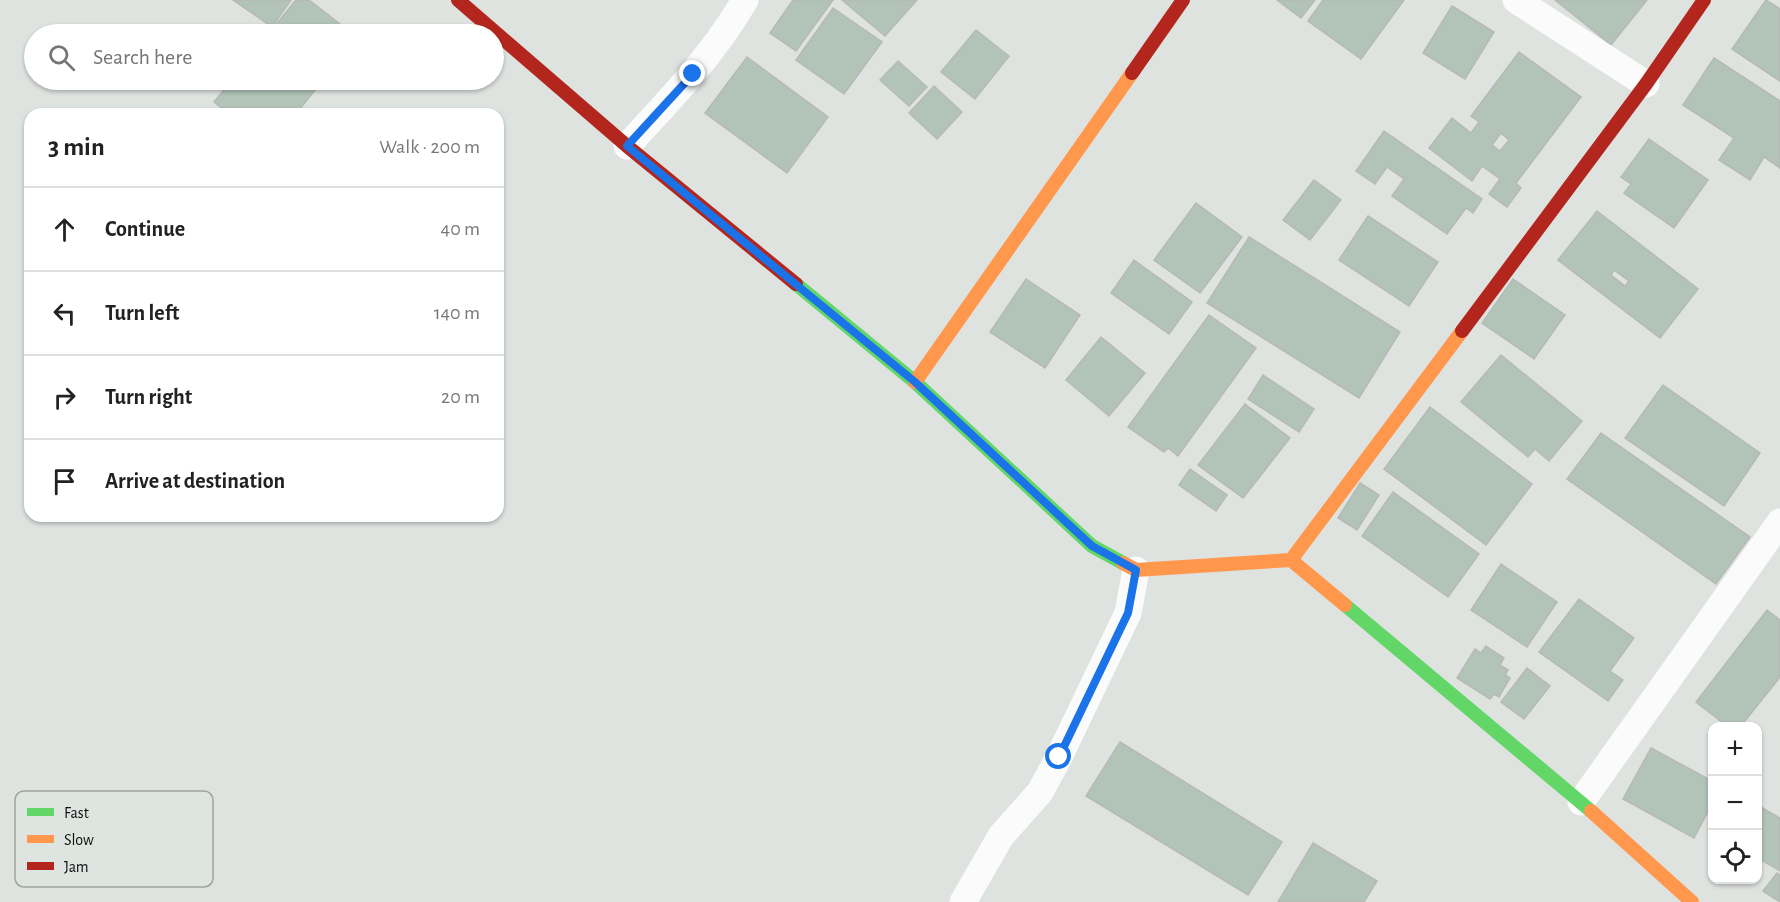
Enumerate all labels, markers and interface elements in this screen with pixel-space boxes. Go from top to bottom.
search box [24,24,504,90]
icon: search [45,41,78,74]
text: Search here [93,46,192,68]
route end [679,60,705,86]
text: 3 min [48,134,105,160]
text: Walk · 200 m [379,137,480,157]
icon: ahead [48,213,81,246]
text: Continue [105,218,185,240]
text: 40 m [441,219,480,239]
icon: left [48,297,81,330]
text: Turn left [105,302,179,324]
text: 140 m [434,303,480,323]
icon: right [48,381,81,414]
text: Turn right [105,386,192,408]
text: 20 m [441,387,480,407]
icon: arrive [48,465,81,498]
text: Arrive at destination [105,470,285,492]
map controls [1708,722,1762,884]
button: + [1708,722,1762,776]
route start [1045,743,1071,769]
button: − [1708,776,1762,830]
legend [15,791,213,887]
text: Fast [64,805,89,821]
button: locate [1708,830,1762,884]
text: Slow [64,832,94,848]
text: Jam [64,859,89,875]

